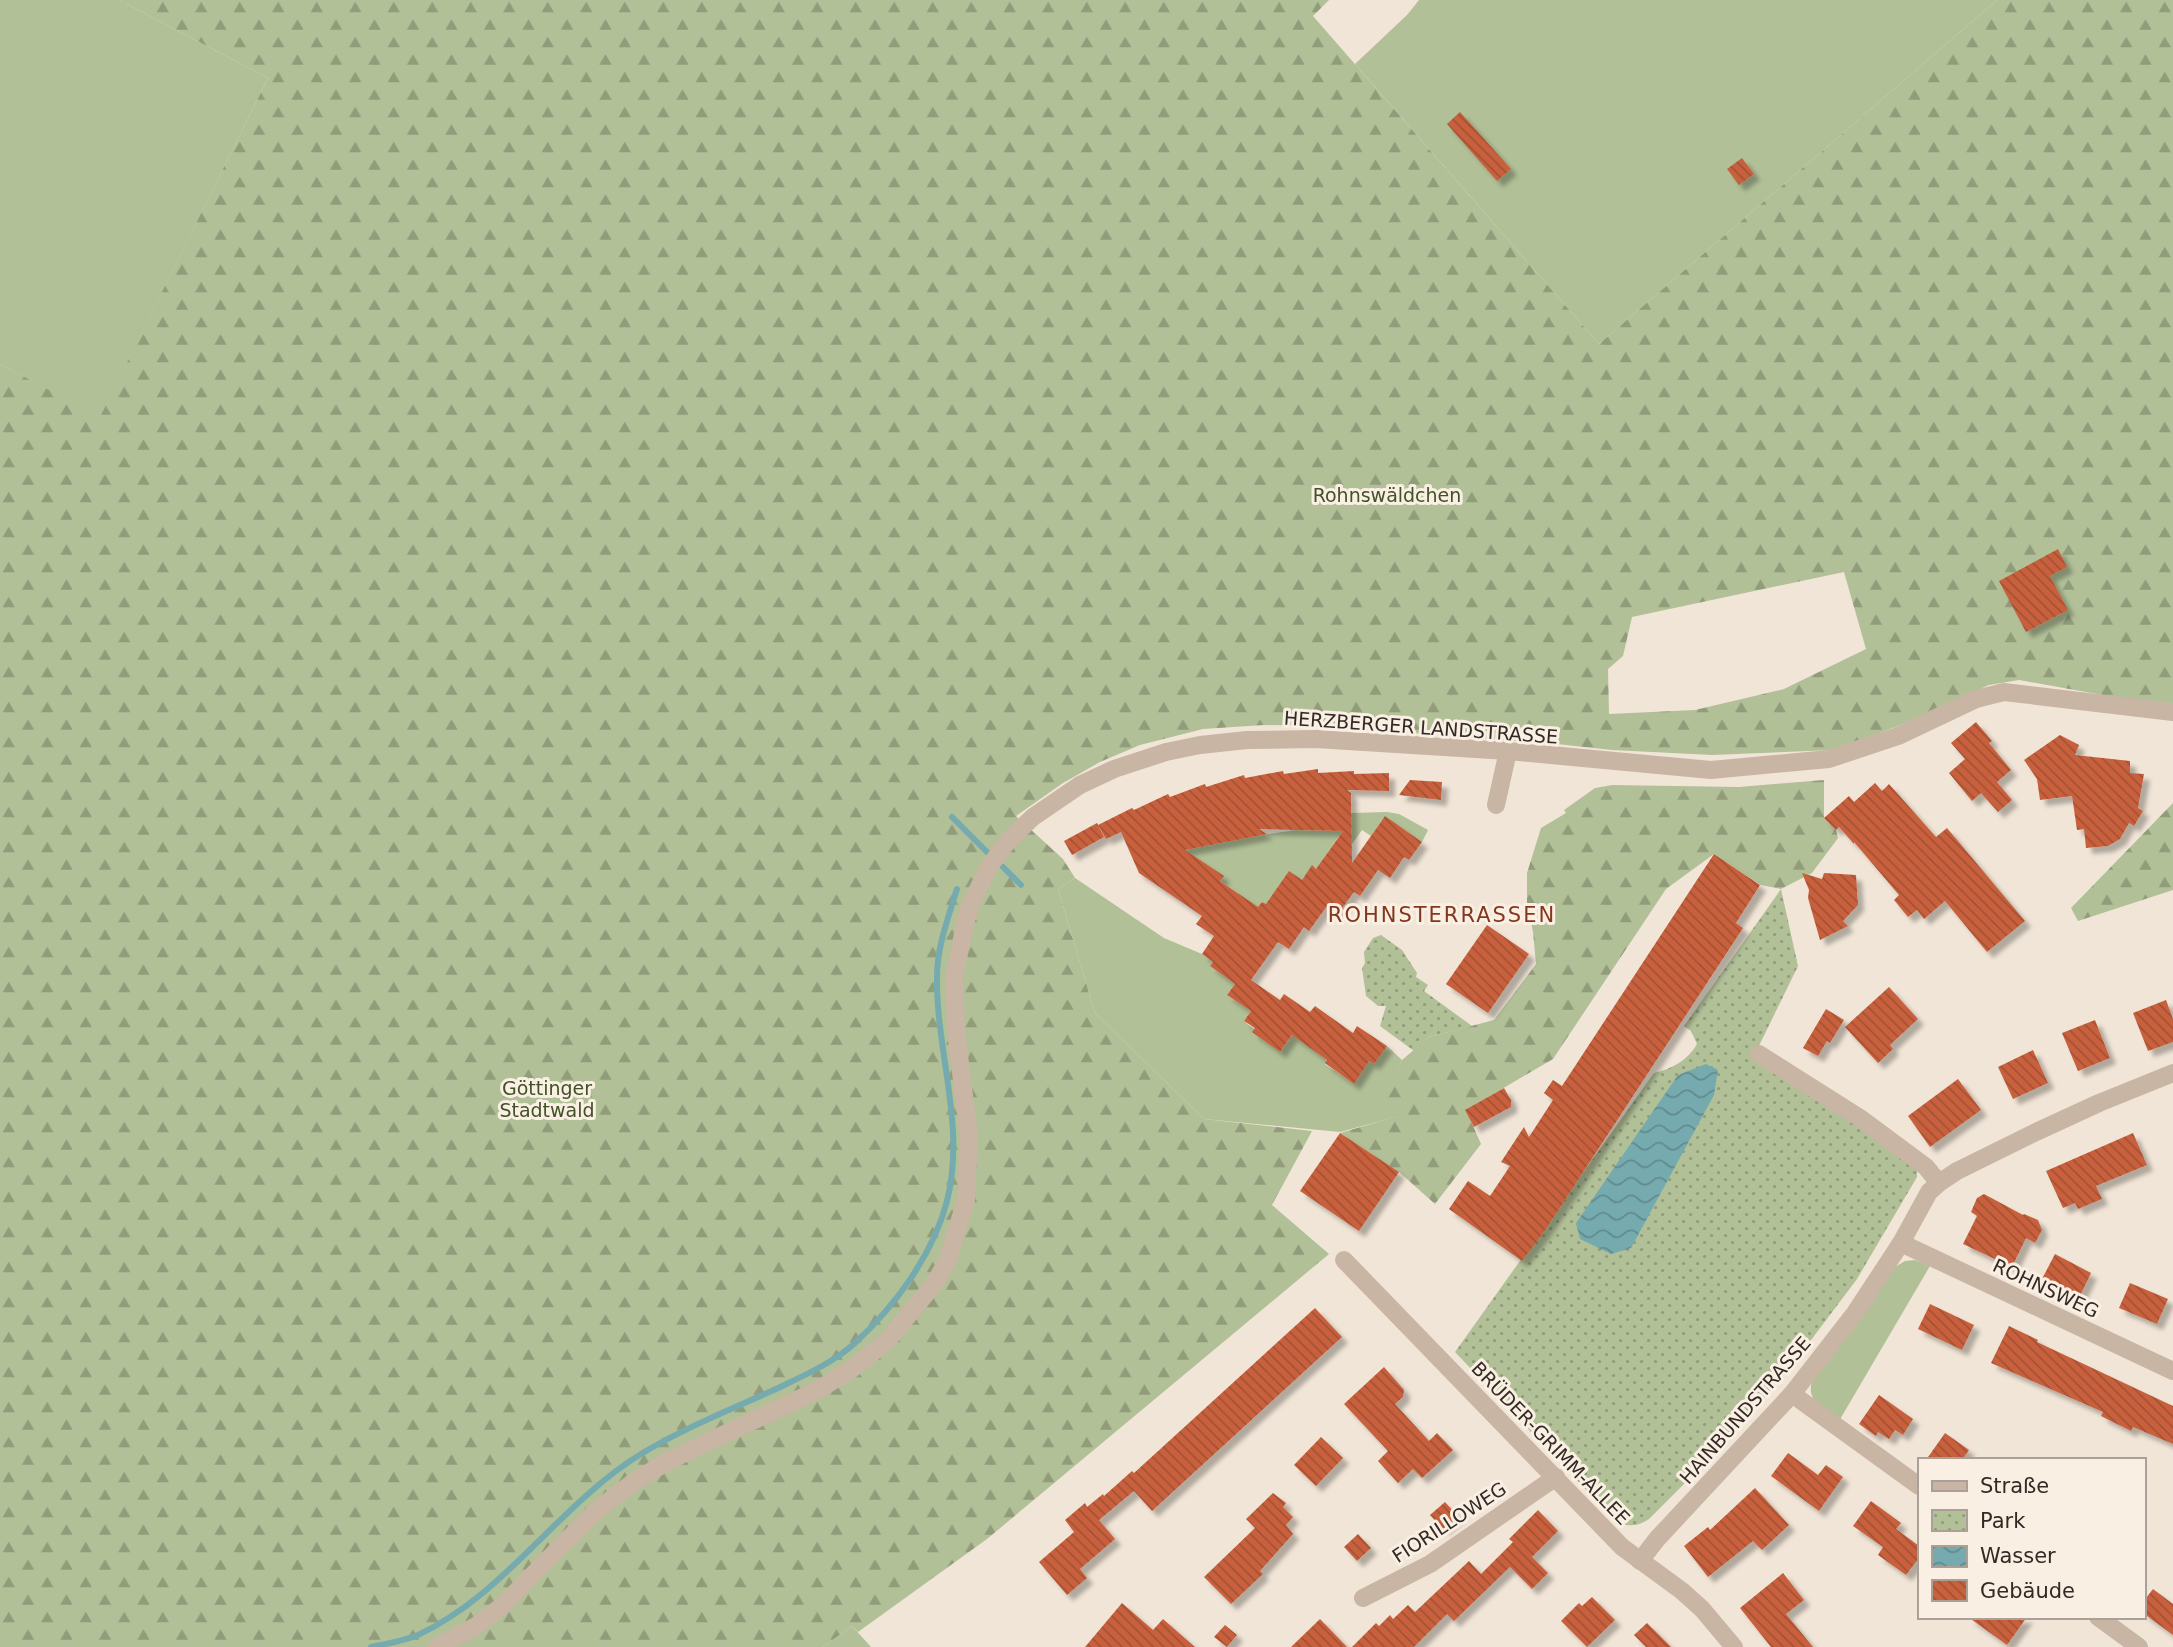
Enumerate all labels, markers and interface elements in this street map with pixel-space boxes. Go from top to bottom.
park label: Rohnswäldchen [1313,484,1461,506]
street label: HERZBERGER LANDSTRASSE [1283,706,1559,748]
district label: ROHNSTERRASSEN [1328,903,1556,927]
park label: Göttinger Stadtwald [499,1077,595,1121]
street label: ROHNSWEG [1990,1254,2102,1322]
street label: HAINBUNDSTRASSE [1675,1332,1815,1488]
street label: BRÜDER-GRIMM-ALLEE [1467,1357,1635,1529]
legend [1918,1458,2145,1619]
text: Straße [1980,1474,2049,1498]
street label: FIORILLOWEG [1388,1477,1510,1567]
text: Park [1980,1509,2026,1533]
text: Wasser [1980,1544,2056,1568]
text: Gebäude [1980,1579,2075,1603]

